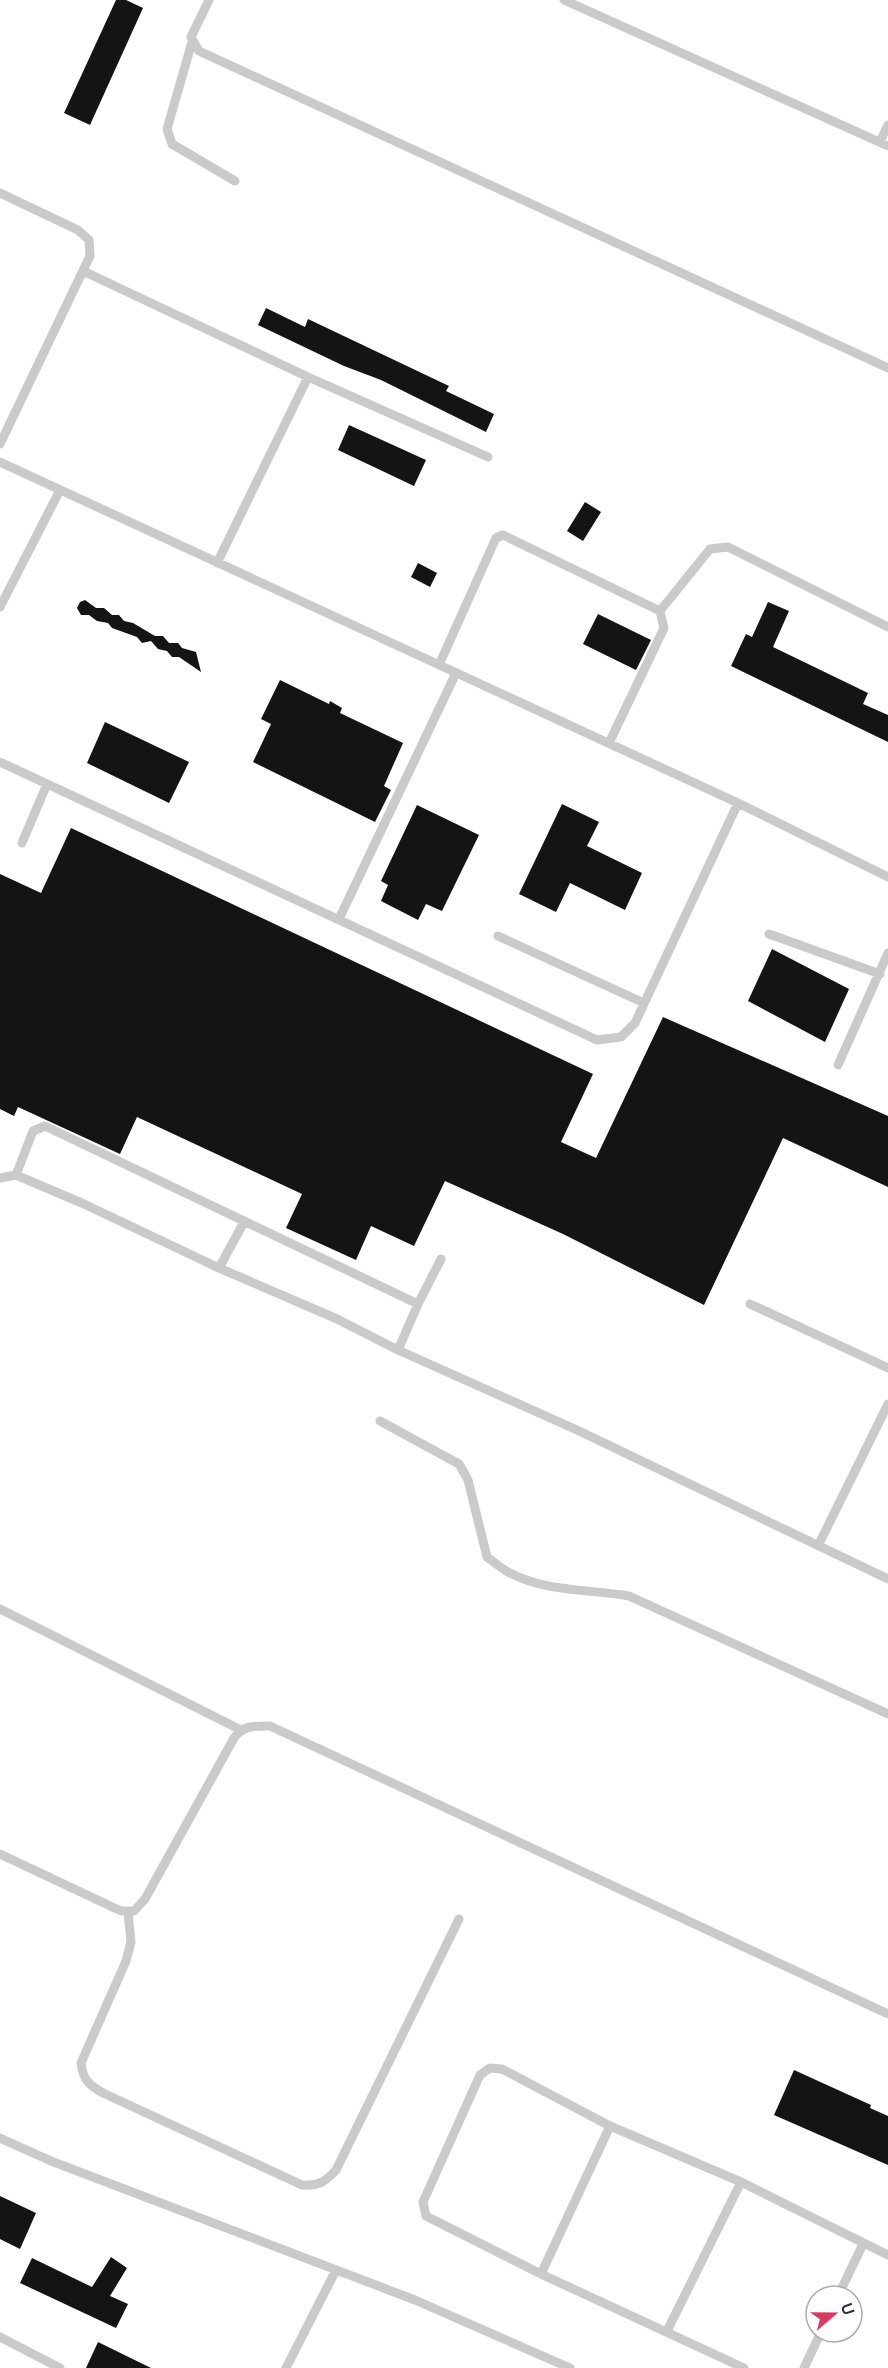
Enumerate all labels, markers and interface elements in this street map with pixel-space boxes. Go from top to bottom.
north arrow [804,2284,864,2344]
text: U [837,2300,859,2318]

